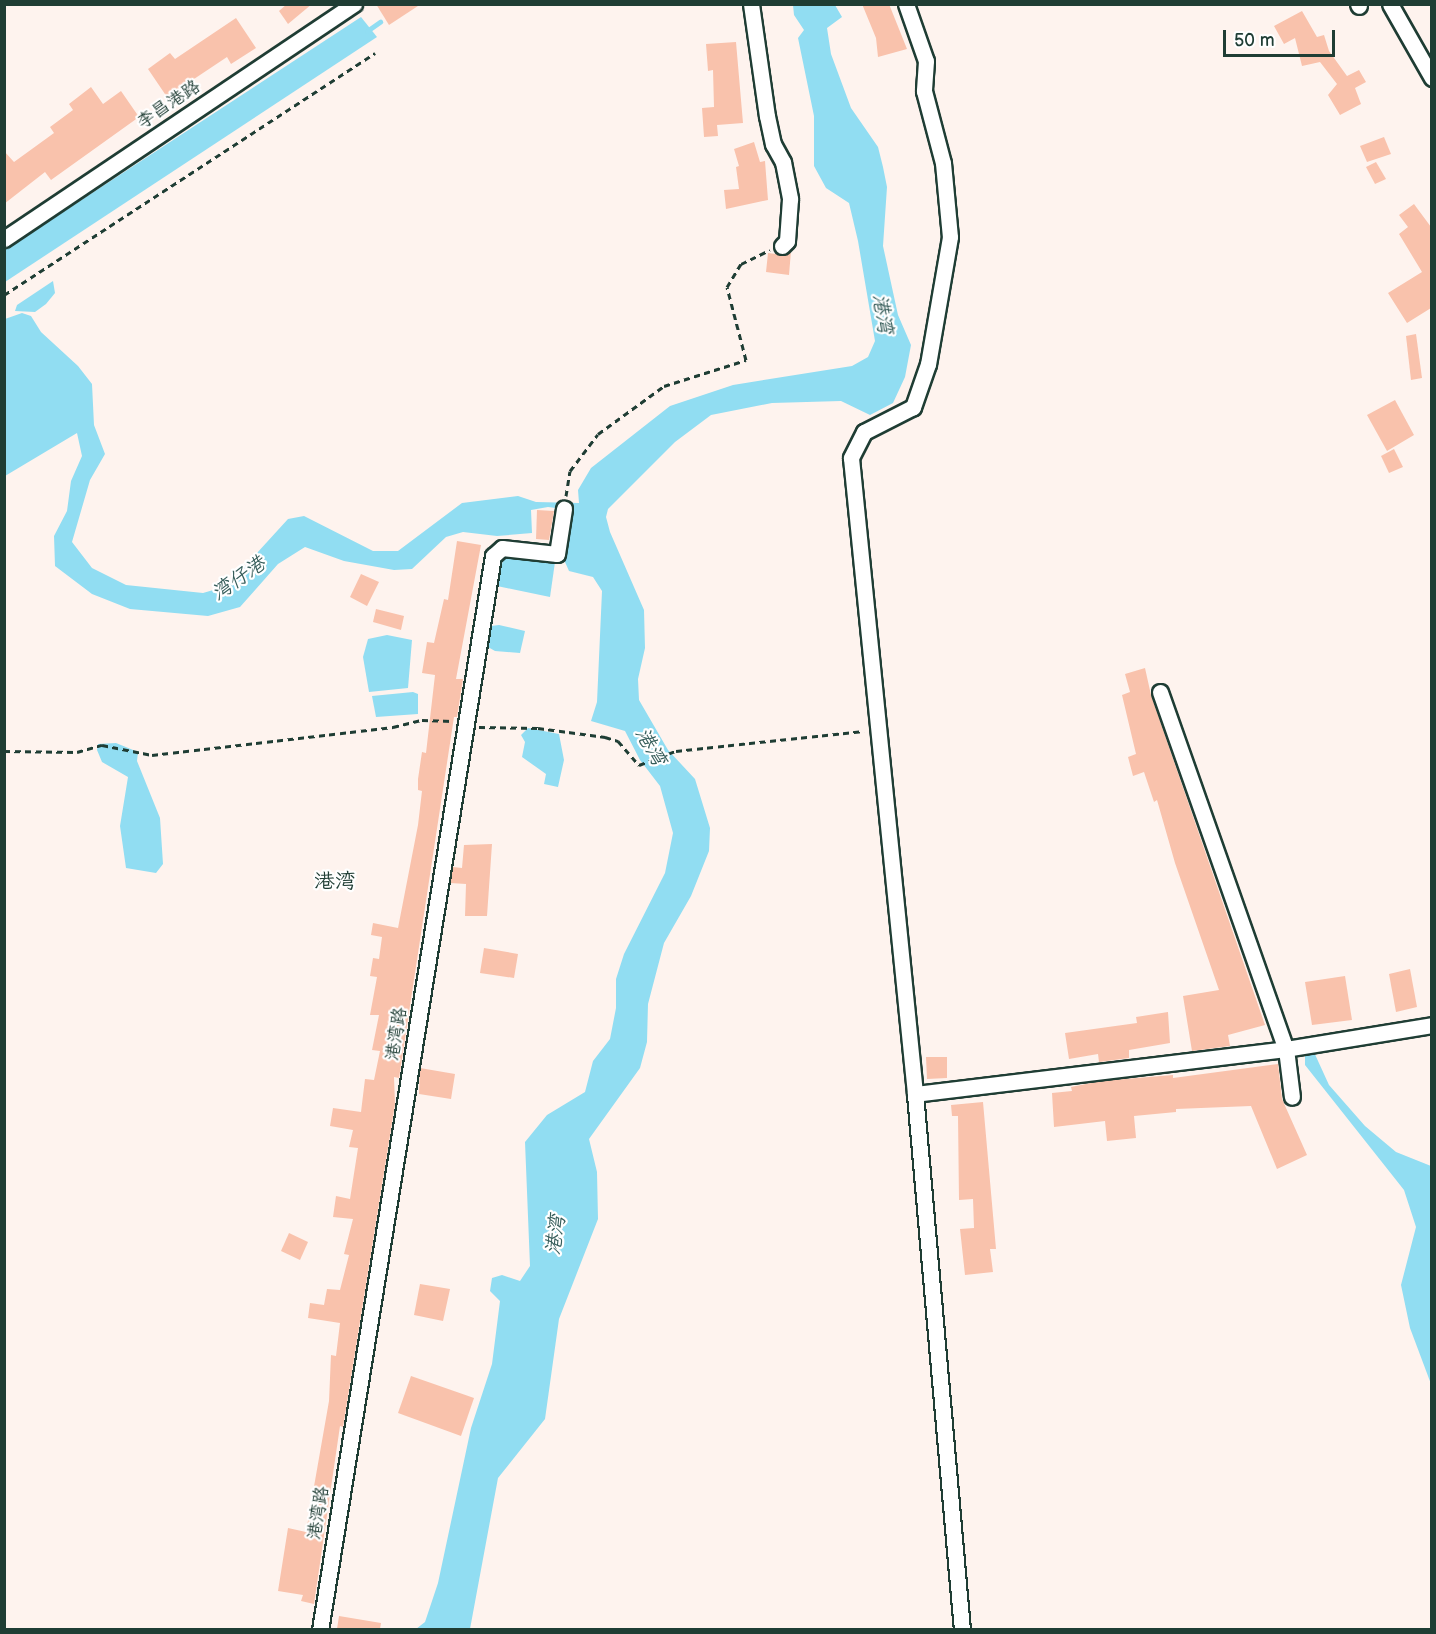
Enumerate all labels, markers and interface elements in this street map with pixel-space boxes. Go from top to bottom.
scale bar [1226,18,1338,56]
text: 50 m [1234,30,1275,51]
street label: 李昌港路 [133,76,205,134]
water label: 港湾 [867,292,897,336]
water label: 湾仔港 [208,552,270,606]
water label: 港湾 [630,724,670,770]
district label: 港湾 [314,869,356,895]
street label: 港湾路 [382,1006,412,1062]
water label: 港湾 [541,1214,571,1256]
street label: 港湾路 [304,1485,334,1541]

